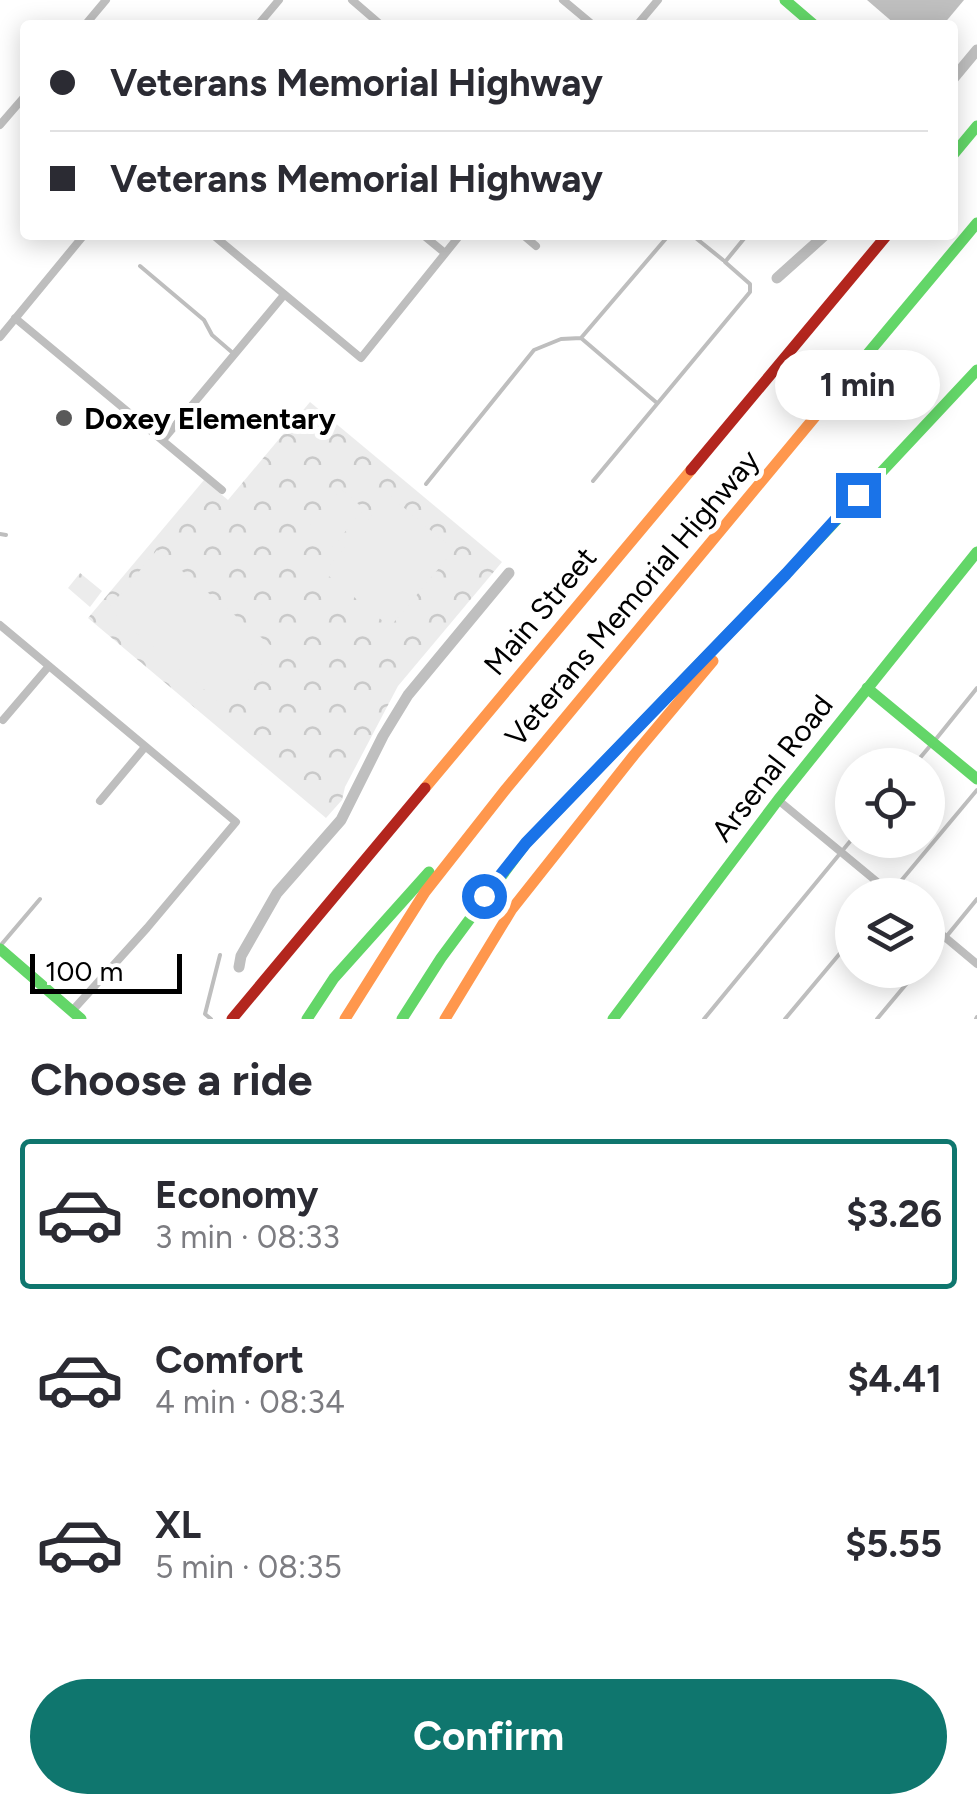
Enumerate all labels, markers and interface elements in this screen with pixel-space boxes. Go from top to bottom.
text: Veterans Memorial Highway [110,60,603,106]
text: Veterans Memorial Highway [110,156,603,202]
callout: 1 min [776,350,940,420]
text: 1 min [820,366,895,404]
place label: Doxey Elementary [84,400,336,437]
marker: Doxey Elementary [53,407,75,429]
street label: Veterans Memorial Highway [497,442,767,754]
route end [836,473,881,518]
street label: Main Street [476,539,604,683]
street label: Arsenal Road [703,687,841,849]
map controls [835,748,945,988]
button: locate [835,748,945,858]
route start [462,874,507,919]
button: layers [835,878,945,988]
scale bar [30,949,182,994]
text: 100 m [45,954,123,988]
text: Choose a ride [30,1052,312,1106]
icon: car [35,1169,125,1259]
text: Economy [155,1172,318,1218]
text: $3.26 [846,1191,942,1237]
text: 3 min · 08:33 [155,1218,340,1256]
icon: car [35,1334,125,1424]
text: Comfort [155,1337,304,1383]
text: $4.41 [847,1356,942,1402]
text: 4 min · 08:34 [155,1383,345,1421]
icon: car [35,1499,125,1589]
text: XL [155,1502,201,1548]
text: $5.55 [845,1521,942,1567]
text: 5 min · 08:35 [155,1548,342,1586]
button: Confirm [30,1679,947,1794]

